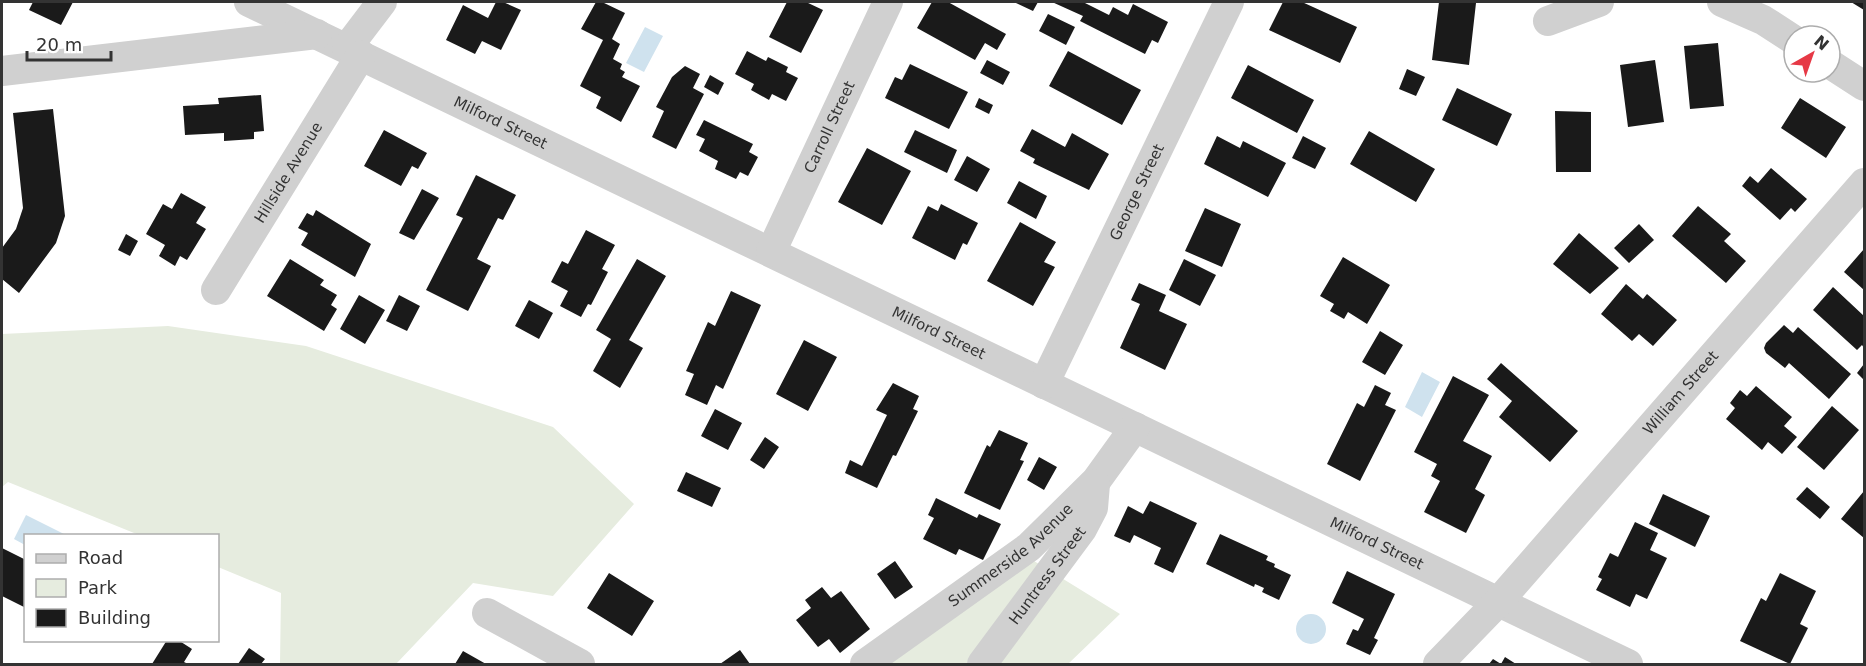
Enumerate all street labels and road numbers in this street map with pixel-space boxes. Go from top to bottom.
street label: Carroll Street [800,78,859,176]
street label: Milford Street [451,93,550,153]
street label: Hillside Avenue [251,119,326,226]
street label: George Street [1106,141,1168,244]
street label: Milford Street [889,303,988,363]
street label: William Street [1639,347,1722,438]
street label: Summerside Avenue [945,500,1077,611]
street label: Milford Street [1327,513,1427,574]
street label: Huntress Street [1005,523,1090,628]

